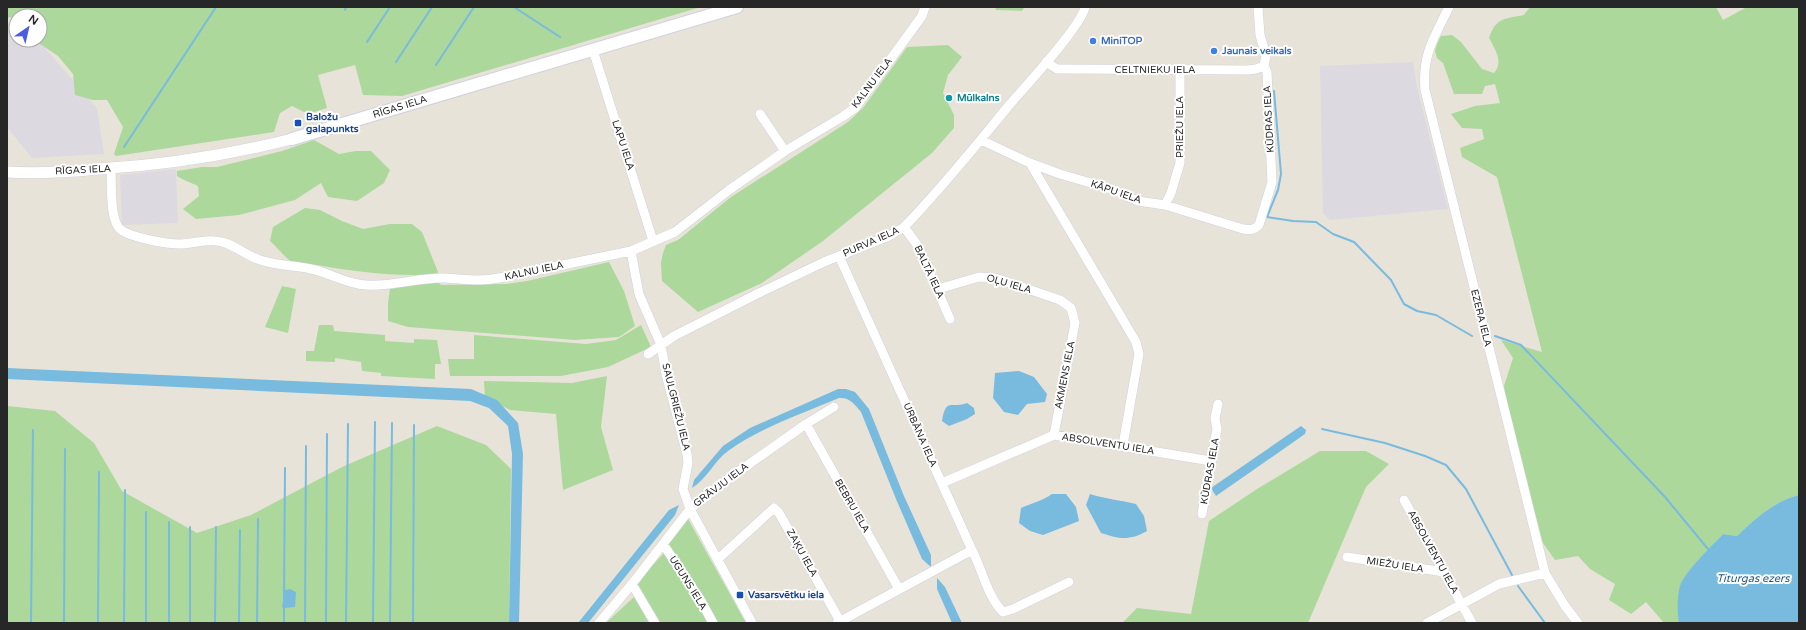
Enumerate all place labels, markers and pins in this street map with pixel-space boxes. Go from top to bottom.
place label: MiniTOP [1101,35,1143,47]
marker: MiniTOP [1088,36,1098,46]
place label: Jaunais veikals [1221,45,1292,57]
marker: Jaunais veikals [1209,46,1219,56]
place label: Mūlkalns [957,92,1000,104]
marker: Mūlkalns [944,93,954,103]
place label: Baložu galapunkts [306,111,359,135]
marker: Baložu galapunkts [293,118,303,128]
place label: Vasarsvētku iela [748,589,825,601]
marker: Vasarsvētku iela [735,590,745,600]

